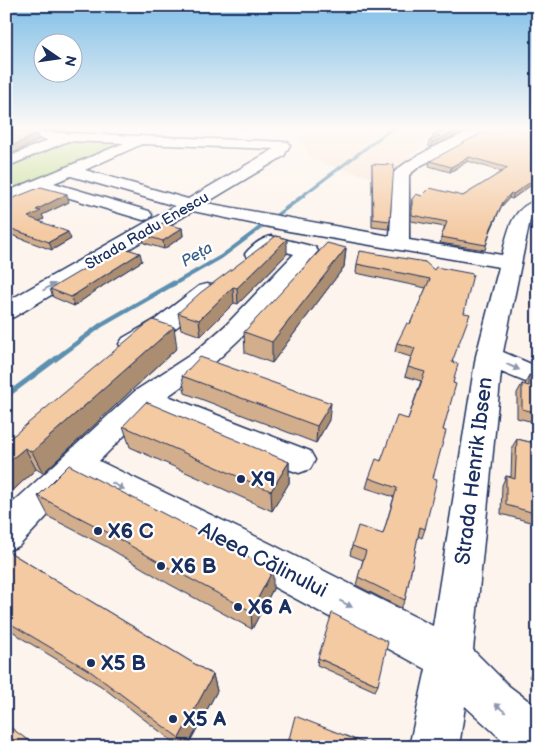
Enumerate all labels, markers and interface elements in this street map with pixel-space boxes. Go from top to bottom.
north arrow [32,32,82,82]
text: N [61,54,80,68]
street label: Strada Radu Enescu [82,188,212,274]
water label: Peța [178,239,216,271]
one-way arrow [42,283,55,292]
one-way arrow [506,364,520,372]
street label: Strada Henrik Ibsen [450,376,498,566]
place label: X9 [251,467,276,492]
marker: X9 [235,473,247,485]
one-way arrow [111,482,126,490]
street label: Aleea Călinului [195,517,331,603]
place label: X6 C [108,519,154,544]
marker: X6 C [92,525,104,537]
place label: X6 B [171,554,217,579]
marker: X6 B [155,560,167,572]
place label: X6 A [248,595,292,620]
one-way arrow [339,599,353,608]
marker: X6 A [232,601,244,613]
place label: X5 B [101,651,146,676]
marker: X5 B [85,657,97,669]
one-way arrow [494,703,507,714]
place label: X5 A [183,707,226,732]
marker: X5 A [167,713,179,725]

